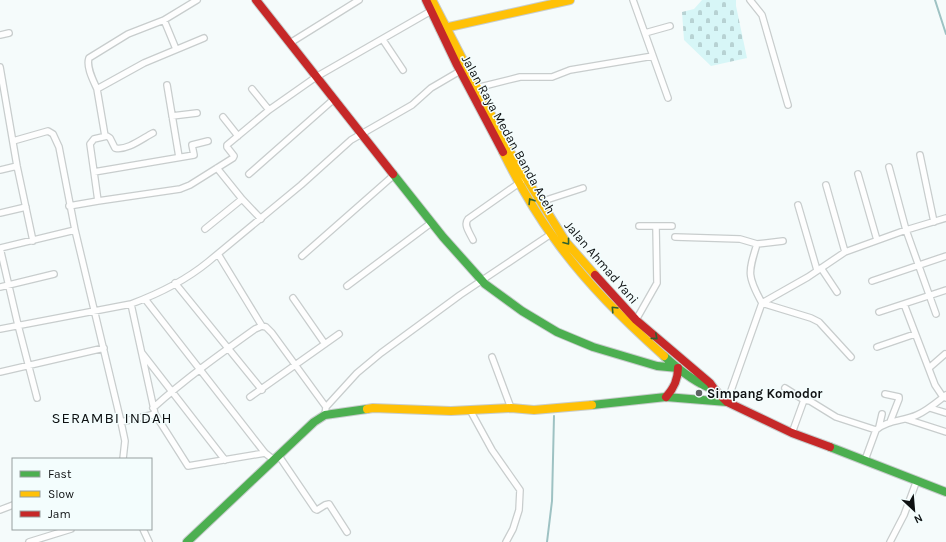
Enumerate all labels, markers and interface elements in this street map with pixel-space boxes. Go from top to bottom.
street label: Jalan Raya Medan Banda Aceh [459,52,558,216]
one-way arrow [528,198,535,205]
street label: Jalan Ahmad Yani [562,218,642,307]
one-way arrow [562,237,569,244]
one-way arrow [611,306,619,314]
one-way arrow [651,332,658,339]
place label: Simpang Komodor [707,386,823,401]
marker: Simpang Komodor [694,388,704,398]
district label: SERAMBI INDAH [51,409,173,427]
legend [12,458,152,530]
text: Fast [48,467,72,481]
text: Slow [48,487,74,501]
north arrow [894,490,934,530]
text: Jam [48,507,71,521]
text: N [912,511,925,526]

